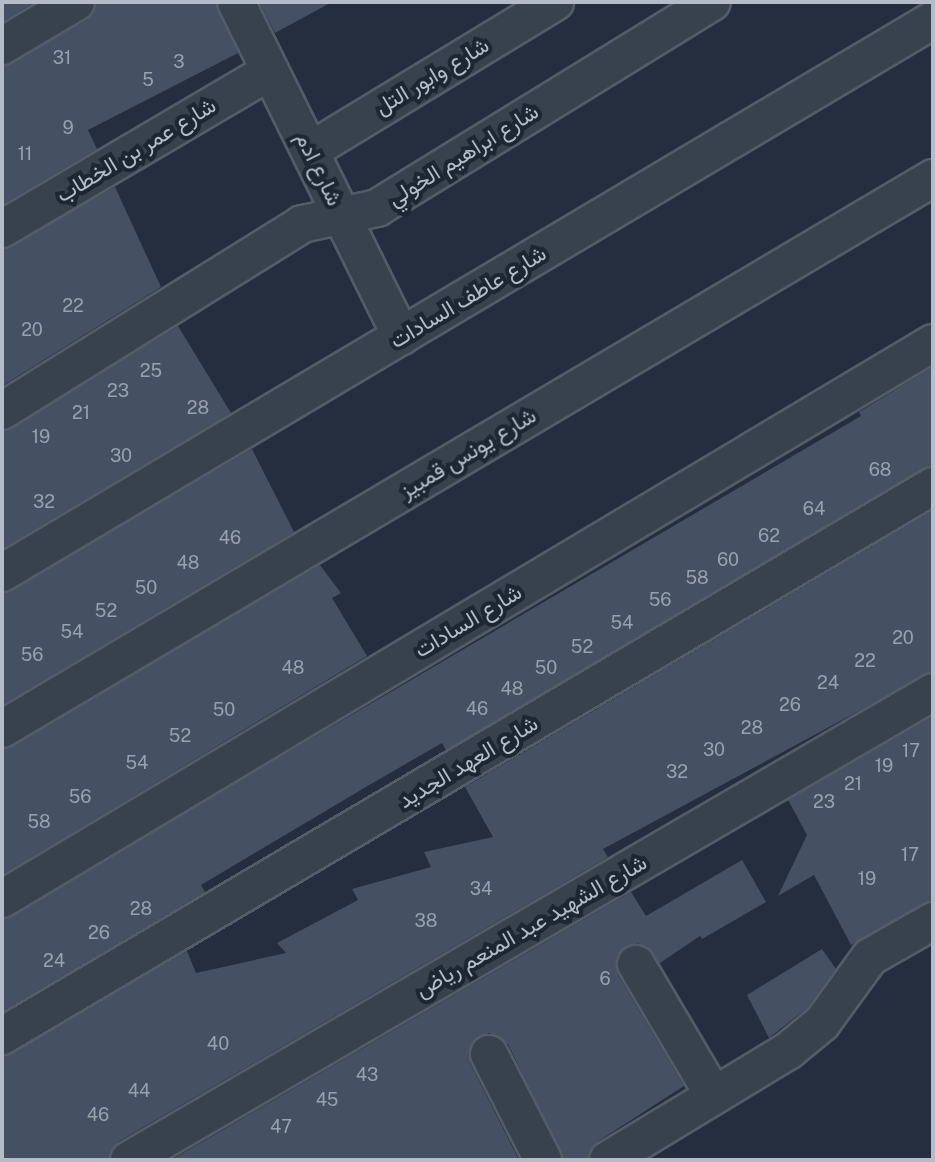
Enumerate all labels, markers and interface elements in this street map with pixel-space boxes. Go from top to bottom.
street label: شارع وابور التل [370,32,494,120]
house number: 31 [53,47,71,69]
house number: 3 [173,51,185,73]
house number: 5 [142,69,154,91]
street label: شارع عمر بن الخطاب [51,92,221,208]
street label: شارع ابراهيم الخولي [383,98,543,212]
house number: 9 [62,117,74,139]
street label: شارع ادم [290,128,348,210]
house number: 11 [18,143,32,165]
street label: شارع عاطف السادات [385,240,551,354]
house number: 22 [62,295,84,317]
house number: 20 [21,319,43,341]
house number: 25 [140,360,162,382]
house number: 23 [107,380,129,402]
house number: 28 [187,397,209,419]
house number: 21 [72,402,90,424]
street label: شارع يونس قمبيز [395,402,541,504]
house number: 19 [32,426,50,448]
house number: 30 [110,445,132,467]
house number: 68 [869,459,891,481]
house number: 32 [33,491,55,513]
house number: 64 [803,498,825,520]
house number: 62 [758,525,780,547]
house number: 46 [219,527,241,549]
house number: 60 [717,549,739,571]
house number: 48 [177,552,199,574]
house number: 58 [685,567,709,589]
house number: 50 [135,577,157,599]
street label: شارع السادات [410,579,526,663]
house number: 56 [649,589,671,611]
house number: 52 [95,600,117,622]
house number: 54 [611,612,633,634]
house number: 54 [61,621,83,643]
house number: 20 [892,627,914,649]
house number: 52 [571,636,593,658]
house number: 56 [21,644,43,666]
house number: 22 [854,650,876,672]
house number: 48 [282,657,304,679]
house number: 50 [535,657,557,679]
house number: 24 [817,672,839,694]
house number: 48 [501,678,523,700]
house number: 26 [779,694,801,716]
house number: 46 [466,698,488,720]
house number: 50 [213,699,235,721]
street label: شارع العهد الجديد [393,710,543,814]
house number: 28 [741,717,763,739]
house number: 52 [169,725,191,747]
house number: 30 [703,739,725,761]
house number: 17 [902,740,920,762]
house number: 54 [126,752,148,774]
house number: 19 [875,755,893,777]
house number: 32 [666,761,688,783]
house number: 21 [844,773,862,795]
house number: 56 [69,786,91,808]
house number: 23 [813,791,835,813]
house number: 58 [27,811,51,833]
house number: 17 [901,844,919,866]
street label: شارع الشهيد عبد المنعم رياض [411,849,651,1003]
house number: 19 [858,868,876,890]
house number: 34 [470,878,492,900]
house number: 28 [130,898,152,920]
house number: 38 [415,910,437,932]
house number: 26 [88,922,110,944]
house number: 24 [43,950,65,972]
house number: 6 [599,968,611,990]
house number: 40 [207,1033,229,1055]
house number: 43 [356,1064,378,1086]
house number: 44 [128,1080,150,1102]
house number: 45 [316,1089,338,1111]
house number: 46 [87,1104,109,1126]
house number: 47 [270,1116,292,1138]

